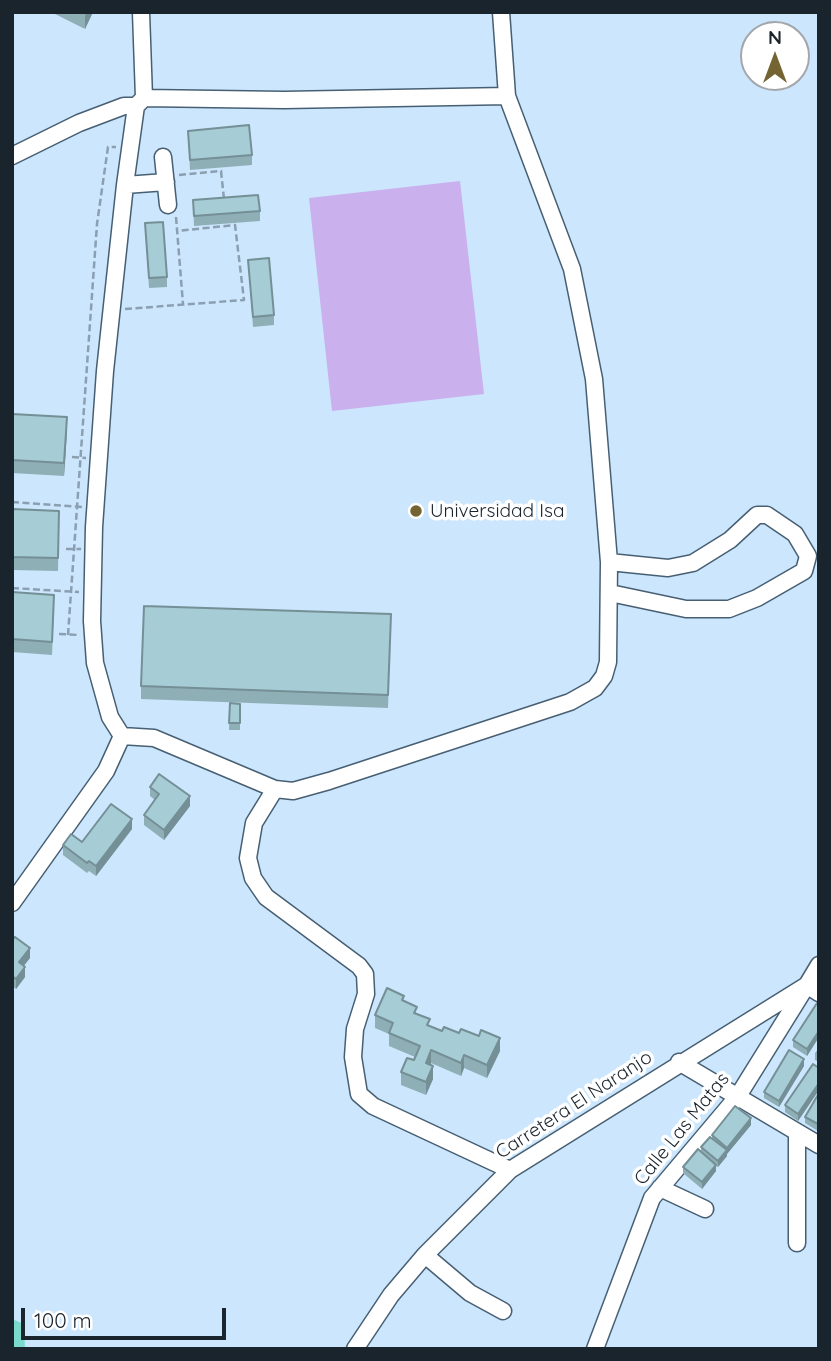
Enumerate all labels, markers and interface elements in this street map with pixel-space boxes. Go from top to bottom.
north arrow [740,21,810,91]
text: N [768,25,782,49]
place label: Universidad Isa [430,500,565,522]
marker: Universidad Isa [408,503,424,519]
street label: Carretera El Naranjo [492,1046,656,1164]
street label: Calle Las Matas [630,1068,734,1190]
scale bar [24,1294,229,1338]
text: 100 m [34,1307,92,1333]

